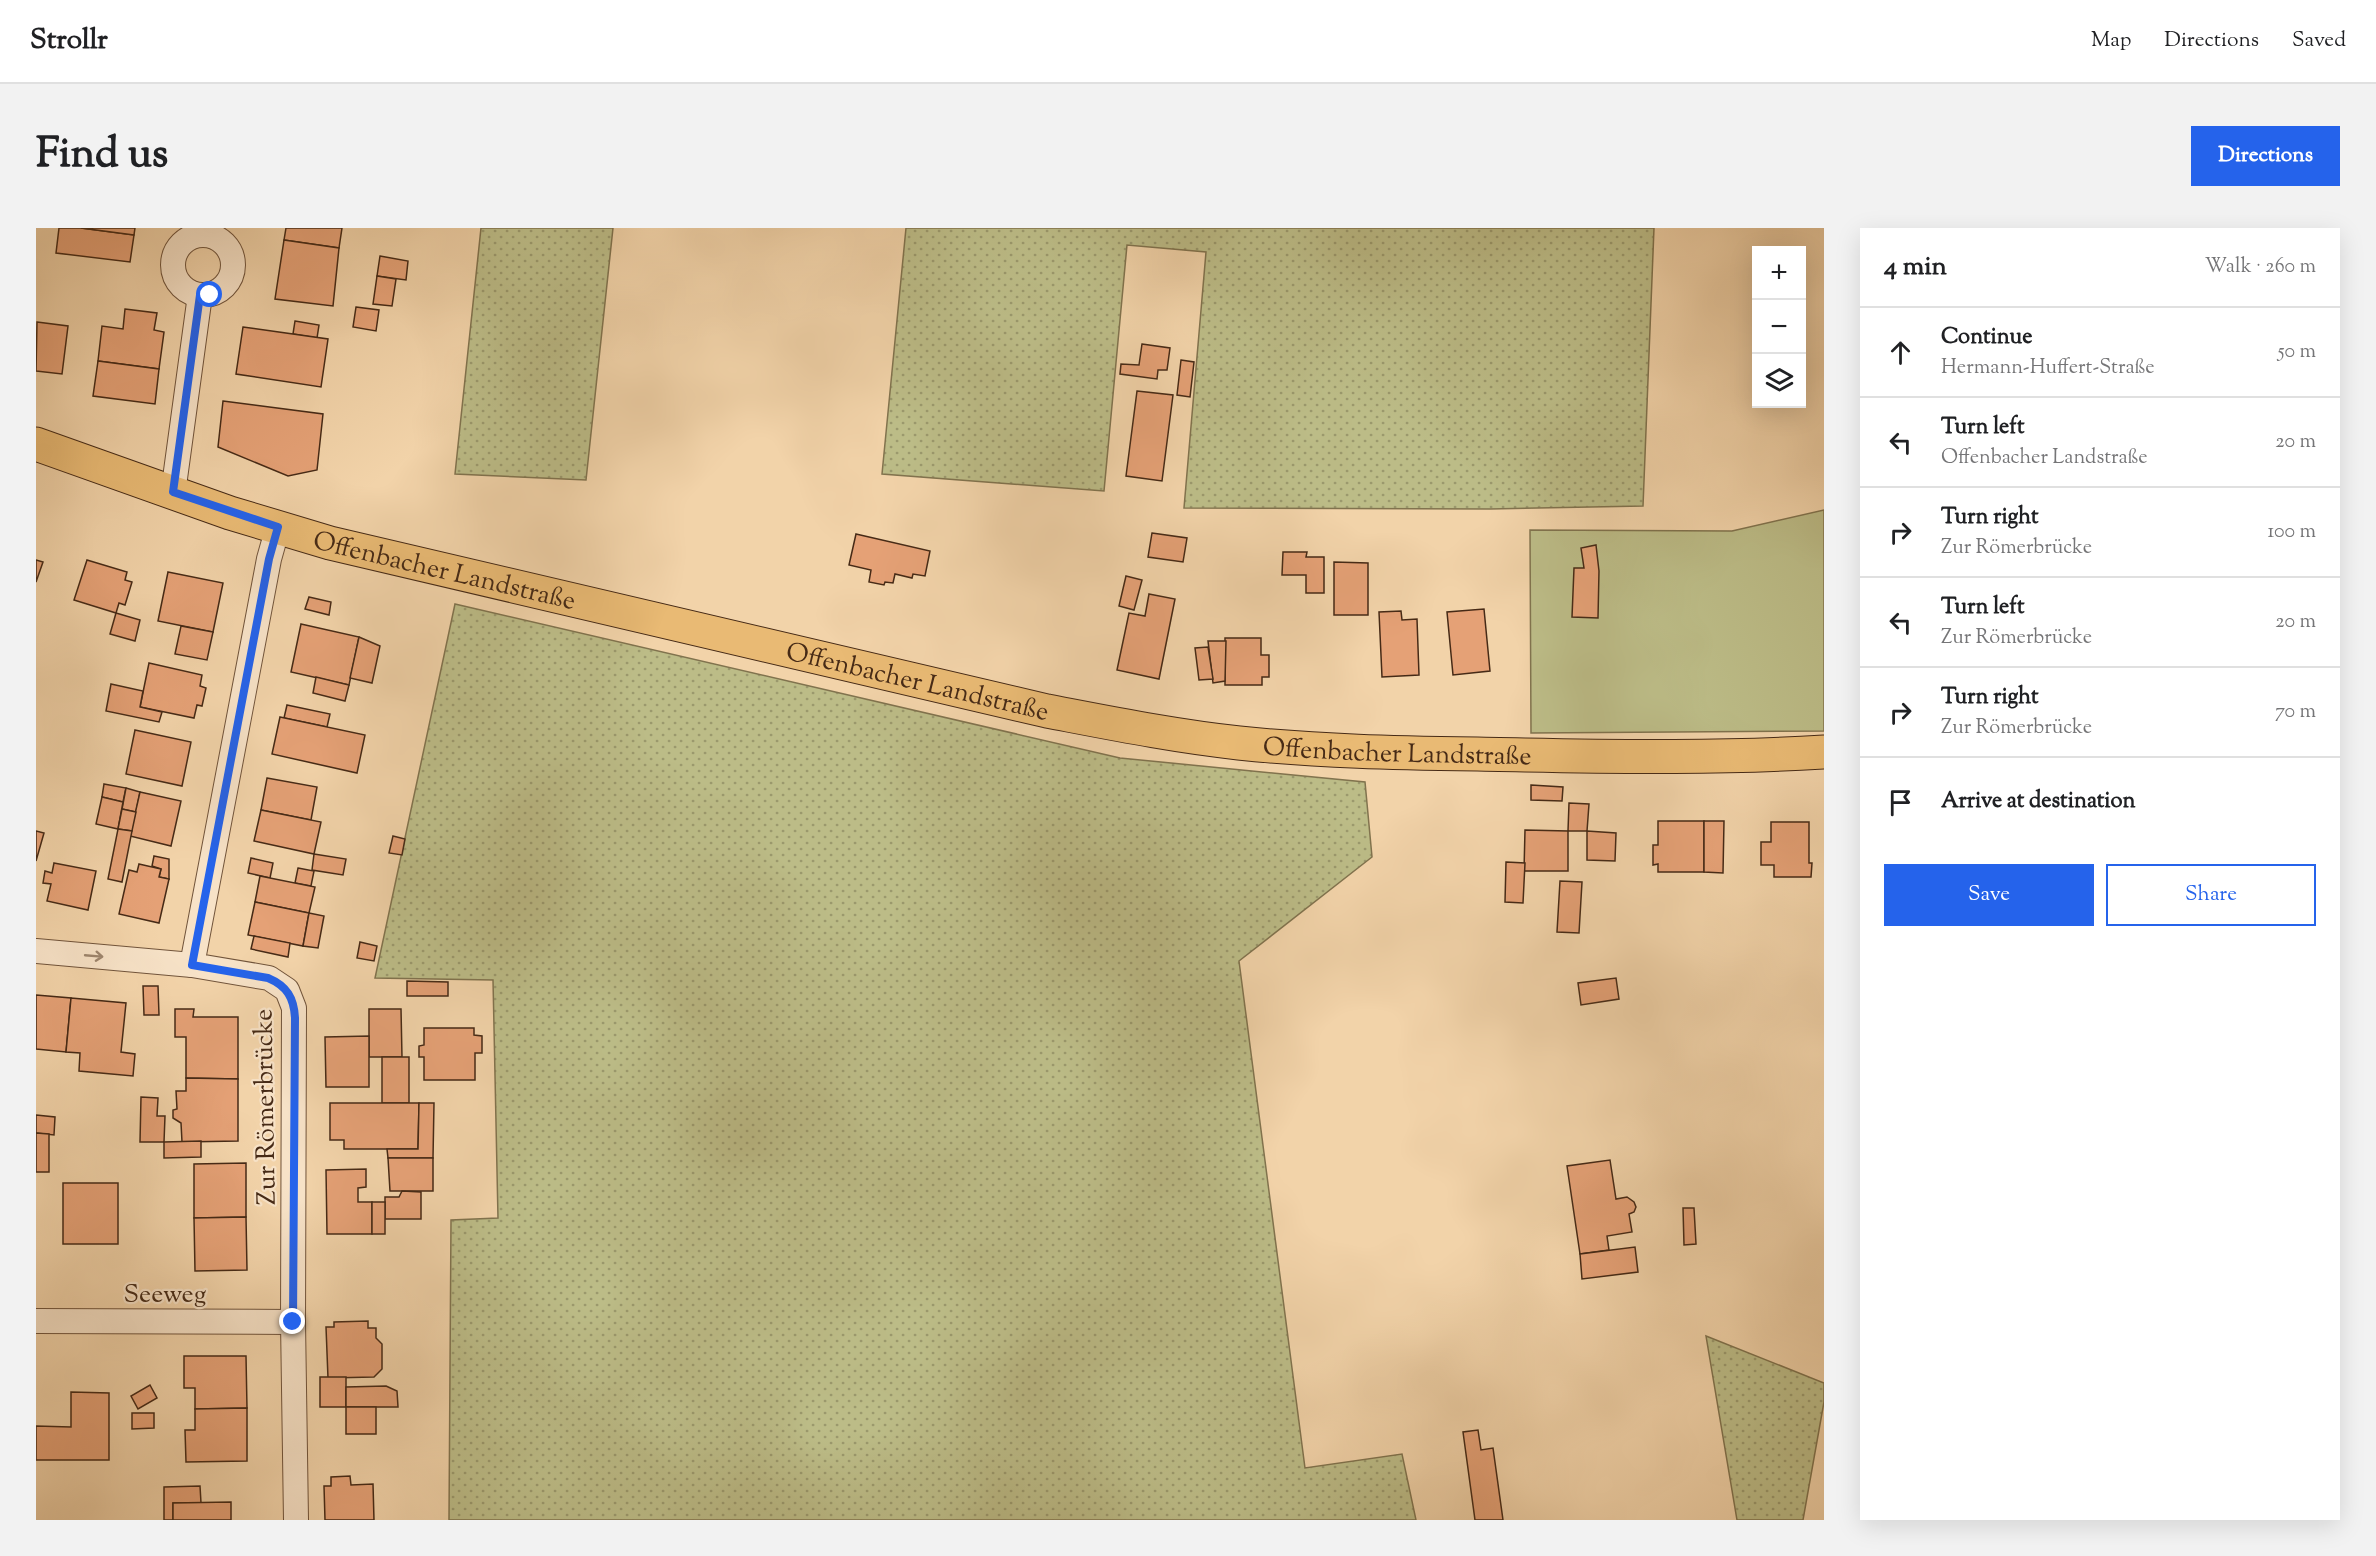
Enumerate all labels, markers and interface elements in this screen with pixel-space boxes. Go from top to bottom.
text: Strollr [30,21,108,61]
text: Map [2091,26,2131,56]
text: Directions [2164,26,2259,56]
text: Saved [2292,26,2346,56]
text: Find us [36,126,168,186]
button: Directions [2191,126,2340,186]
map controls [1752,246,1806,408]
button: + [1752,246,1806,300]
text: 4 min [1884,249,1947,286]
text: Walk · 260 m [2205,253,2316,282]
route start [196,281,222,307]
button: − [1752,300,1806,354]
text: Continue [1941,322,2032,354]
icon: ahead [1884,336,1917,369]
text: 50 m [2278,338,2316,367]
button: layers [1752,354,1806,408]
text: Hermann-Huffert-Straße [1941,354,2155,383]
text: Turn left [1941,412,2024,444]
icon: left [1884,426,1917,459]
text: 20 m [2275,428,2316,457]
text: Offenbacher Landstraße [1941,444,2148,473]
text: Turn right [1941,502,2038,534]
icon: right [1884,516,1917,549]
text: 100 m [2267,518,2316,547]
street label: Offenbacher Landstraße [308,523,579,621]
text: Zur Römerbrücke [1941,534,2092,563]
text: Turn left [1941,592,2024,624]
icon: left [1884,606,1917,639]
text: 20 m [2275,608,2316,637]
text: Zur Römerbrücke [1941,624,2092,653]
street label: Offenbacher Landstraße [782,634,1052,732]
text: Turn right [1941,682,2038,714]
icon: right [1884,696,1917,729]
text: 70 m [2275,698,2316,727]
text: Zur Römerbrücke [1941,714,2092,743]
street label: Offenbacher Landstraße [1261,729,1532,776]
icon: arrive [1884,786,1917,819]
text: Arrive at destination [1941,786,2136,818]
button: Save [1884,864,2094,926]
button: Share [2106,864,2316,926]
one-way arrow [84,951,104,962]
street label: Zur Römerbrücke [246,1009,287,1205]
street label: Seeweg [124,1277,206,1314]
route end [279,1308,305,1334]

